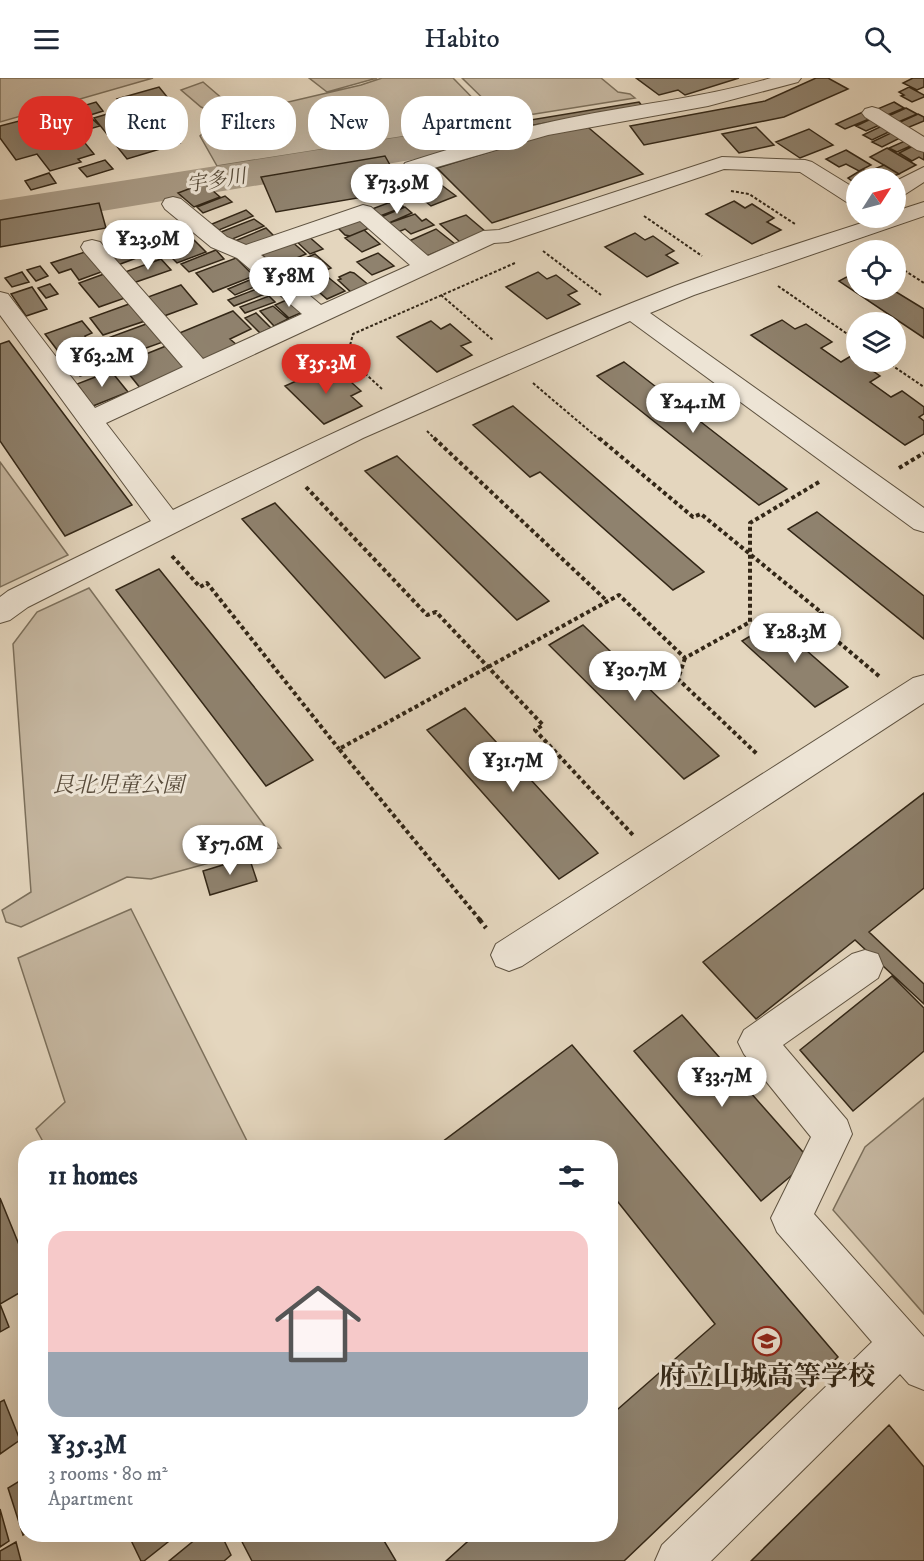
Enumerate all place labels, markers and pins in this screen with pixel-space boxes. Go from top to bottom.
pin: ¥73.9M [348,164,446,215]
pin: ¥23.9M [99,220,197,271]
pin: ¥58M [253,257,325,308]
pin: ¥63.2M [53,337,151,388]
pin: ¥35.3M [277,344,375,395]
pin: ¥24.1M [644,383,742,434]
pin: ¥28.3M [746,613,844,664]
pin: ¥30.7M [586,651,684,702]
pin: ¥31.7M [464,742,562,793]
pin: ¥57.6M [181,825,279,876]
pin: ¥33.7M [673,1057,771,1108]
school or university icon: 府立山城高等学校 [751,1325,783,1357]
place label: 府立山城高等学校 [659,1360,875,1394]

